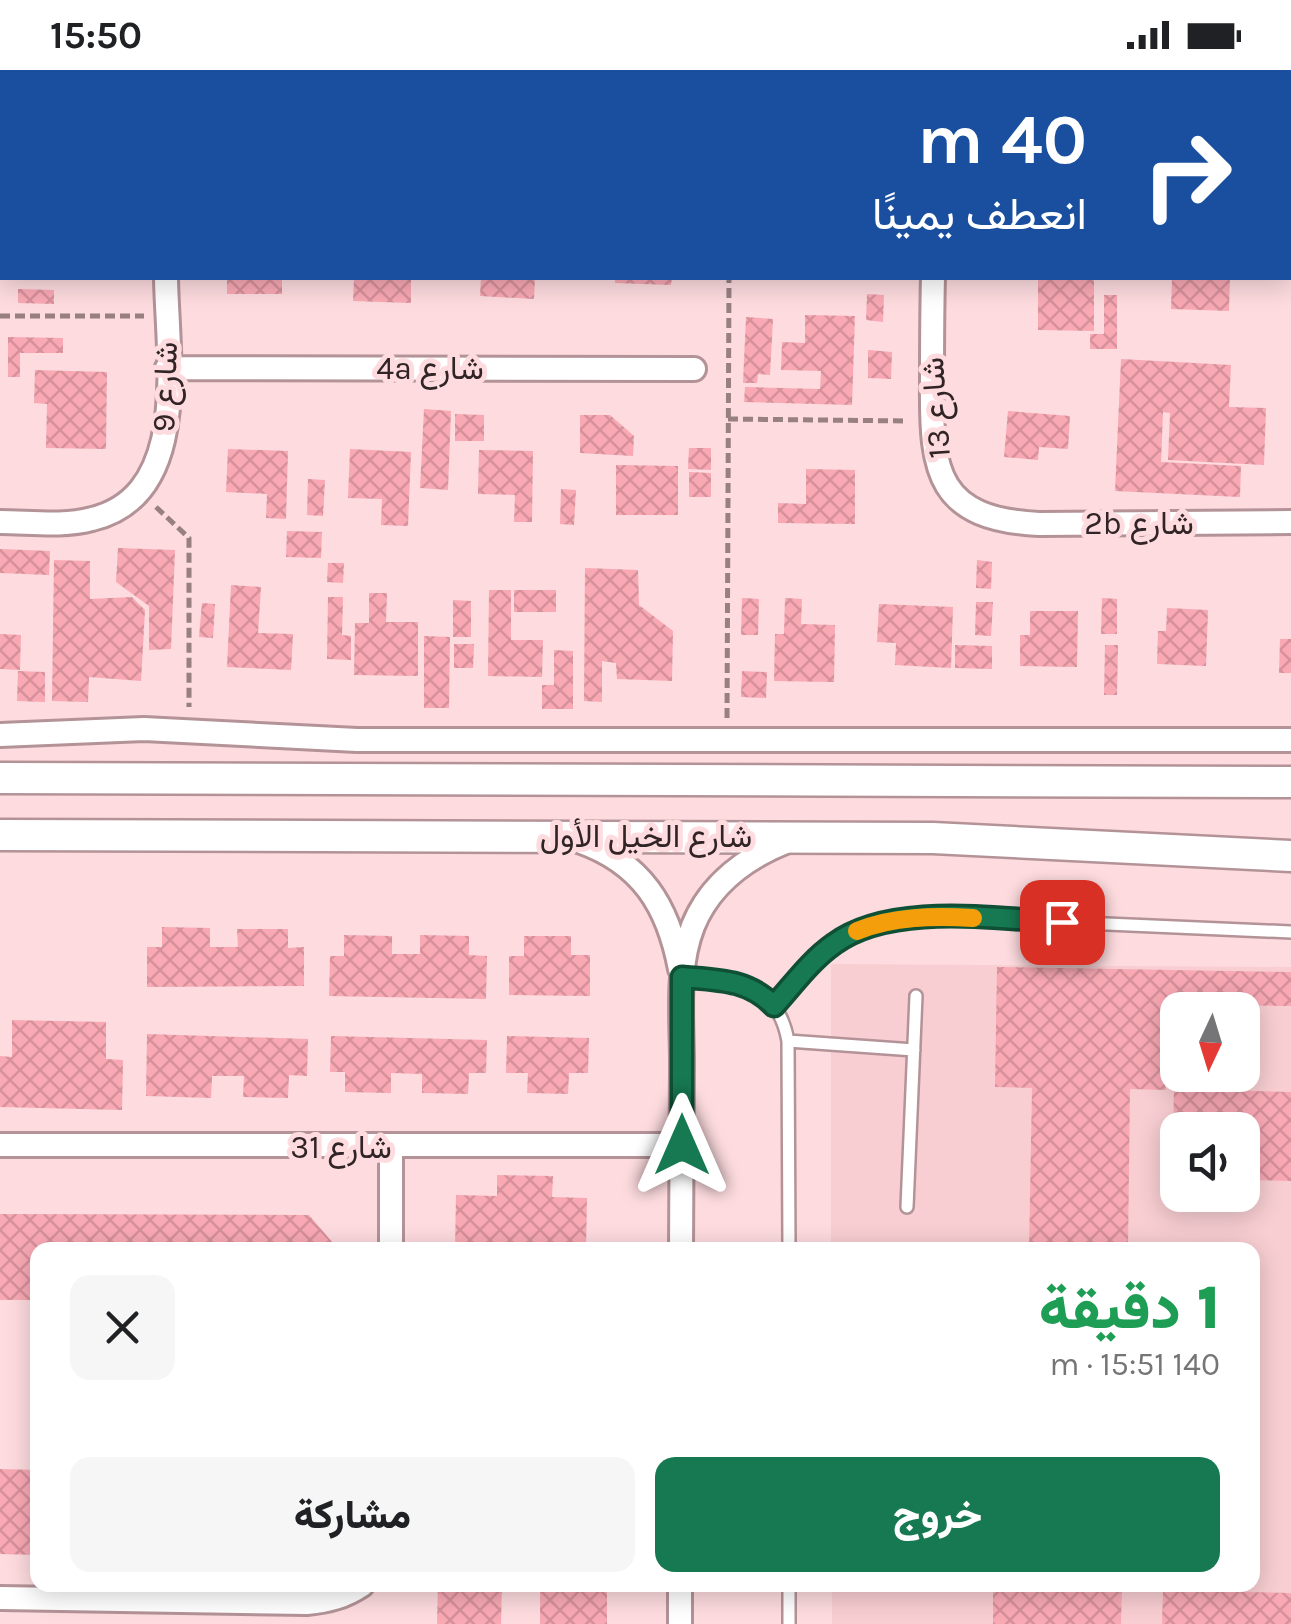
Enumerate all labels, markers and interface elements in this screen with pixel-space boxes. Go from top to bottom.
text: 15:50 [50,13,142,58]
text: 40 m [917,99,1087,181]
icon: right [1122,110,1252,240]
text: انعطف يمينًا [872,188,1087,240]
street label: شارع 9 [145,341,188,433]
street label: 4a شارع [376,350,484,390]
street label: شارع 13 [914,356,961,460]
street label: 2b شارع [1084,505,1194,545]
street label: شارع الخيل الأول [540,818,752,858]
pin [1020,880,1105,965]
icon: arrive [1035,895,1090,950]
north arrow [1160,992,1260,1092]
map controls [1160,992,1260,1212]
position arrow [630,1093,734,1197]
button: sound [1160,1112,1260,1212]
street label: شارع 31 [290,1129,392,1169]
text: 1 دقيقة [1039,1273,1220,1343]
button: close [70,1275,175,1380]
text: 140 m · 15:51 [1049,1346,1220,1383]
button: مشاركة [70,1457,635,1572]
button: خروج [655,1457,1220,1572]

